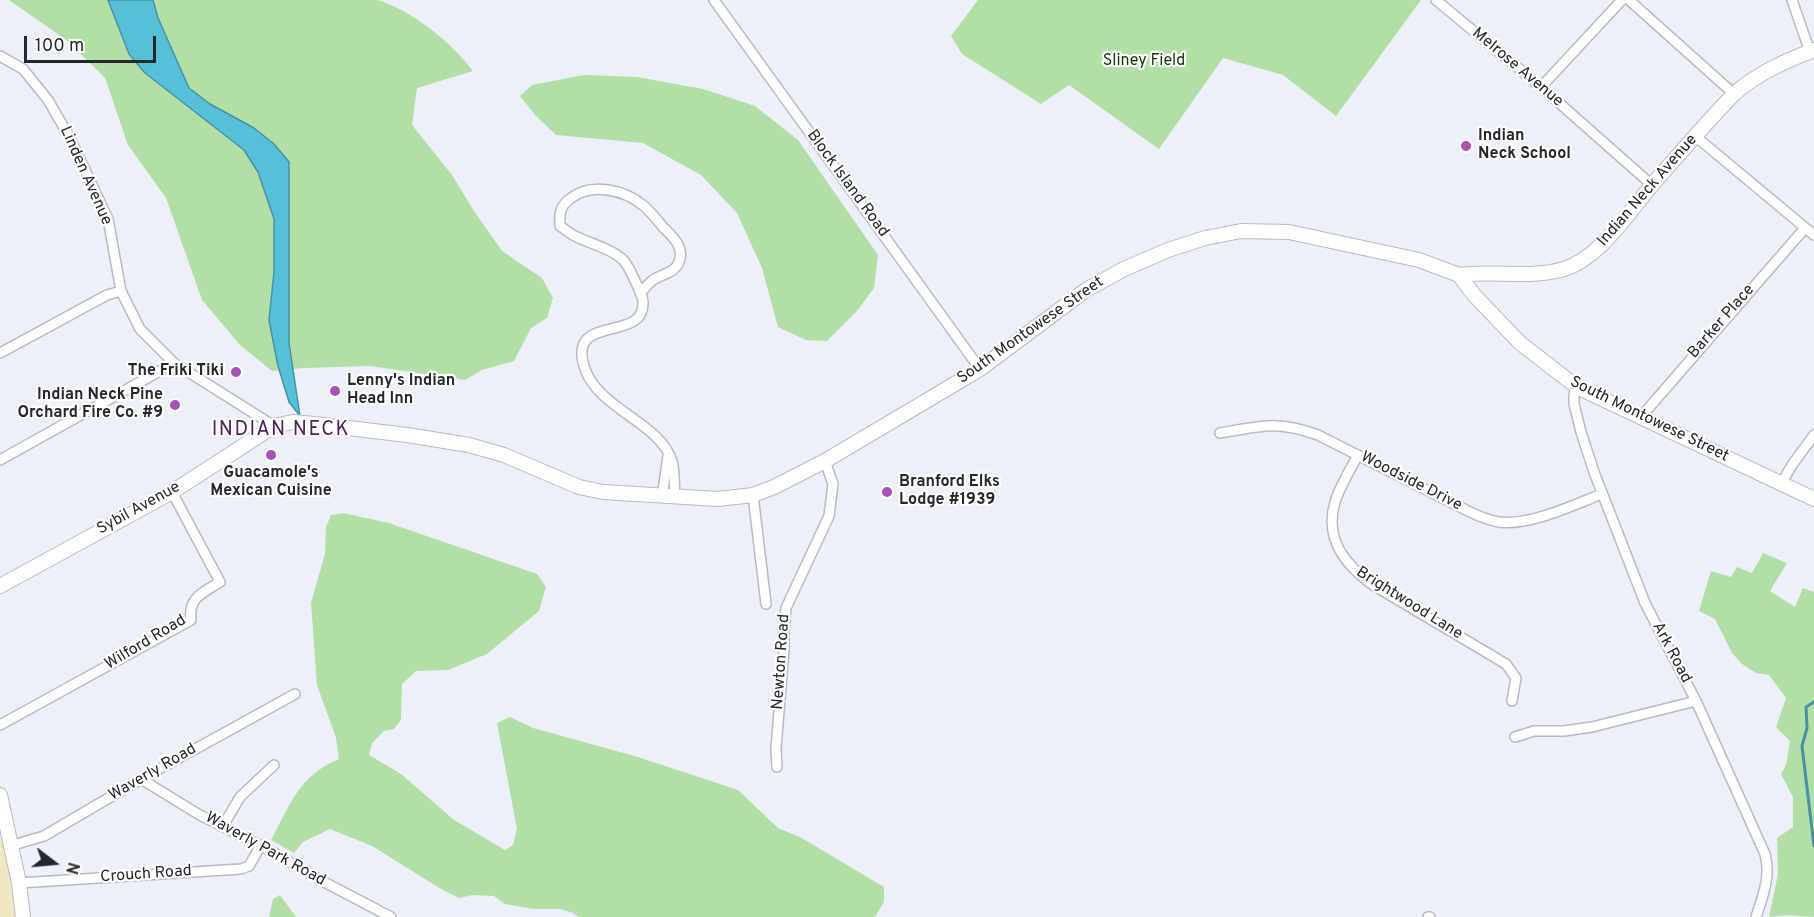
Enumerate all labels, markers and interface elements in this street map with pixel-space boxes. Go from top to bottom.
scale bar [27,24,159,62]
street label: Melrose Avenue [1467,24,1567,112]
text: 100 m [35,35,84,58]
park label: Sliney Field [1103,52,1185,72]
street label: Linden Avenue [55,124,115,228]
street label: Block Island Road [802,127,892,241]
place label: Indian Neck School [1478,127,1571,165]
street label: Indian Neck Avenue [1594,131,1702,251]
marker: Indian Neck School [1459,139,1473,153]
street label: South Montowese Street [954,273,1108,389]
street label: Barker Place [1685,281,1759,363]
place label: The Friki Tiki [128,362,224,382]
marker: The Friki Tiki [229,365,243,379]
place label: Lenny's Indian Head Inn [347,372,455,410]
street label: South Montowese Street [1566,373,1732,467]
marker: Lenny's Indian Head Inn [328,384,342,398]
place label: Indian Neck Pine Orchard Fire Co. #9 [18,386,163,424]
marker: Indian Neck Pine Orchard Fire Co. #9 [168,398,182,412]
district label: INDIAN NECK [212,419,350,443]
marker: Guacamole's Mexican Cuisine [264,448,278,462]
street label: Woodside Drive [1357,448,1465,516]
place label: Guacamole's Mexican Cuisine [210,464,332,502]
place label: Branford Elks Lodge #1939 [899,473,1000,511]
street label: Sybil Avenue [94,478,184,540]
marker: Branford Elks Lodge #1939 [880,485,894,499]
street label: Brightwood Lane [1352,564,1466,644]
street label: Wilford Road [102,611,190,675]
street label: Newton Road [769,613,795,711]
street label: Ark Road [1647,619,1695,687]
street label: Waverly Road [106,740,200,806]
street label: Waverly Park Road [201,809,329,891]
north arrow [24,833,84,893]
text: N [60,860,83,876]
street label: Crouch Road [100,862,192,888]

